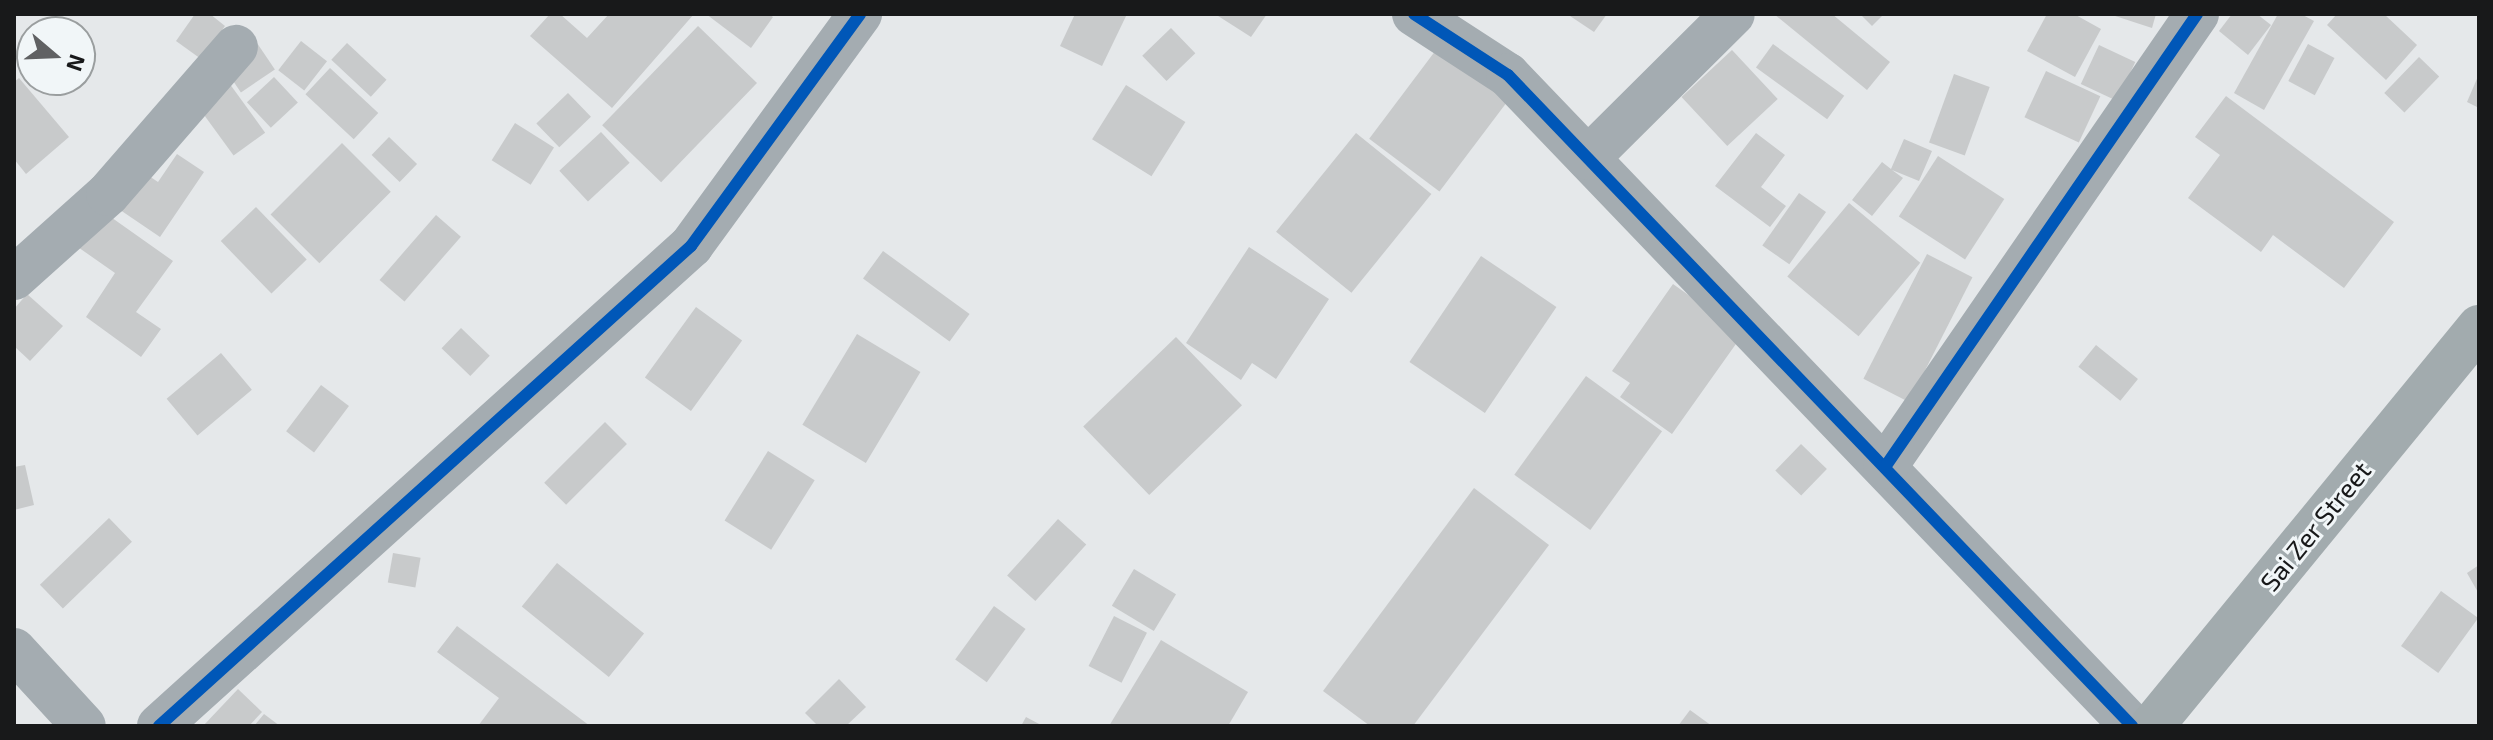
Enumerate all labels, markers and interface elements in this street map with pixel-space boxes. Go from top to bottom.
north arrow [16,16,96,96]
text: N [62,51,92,75]
street label: Sai Zer Street [2253,455,2377,597]

